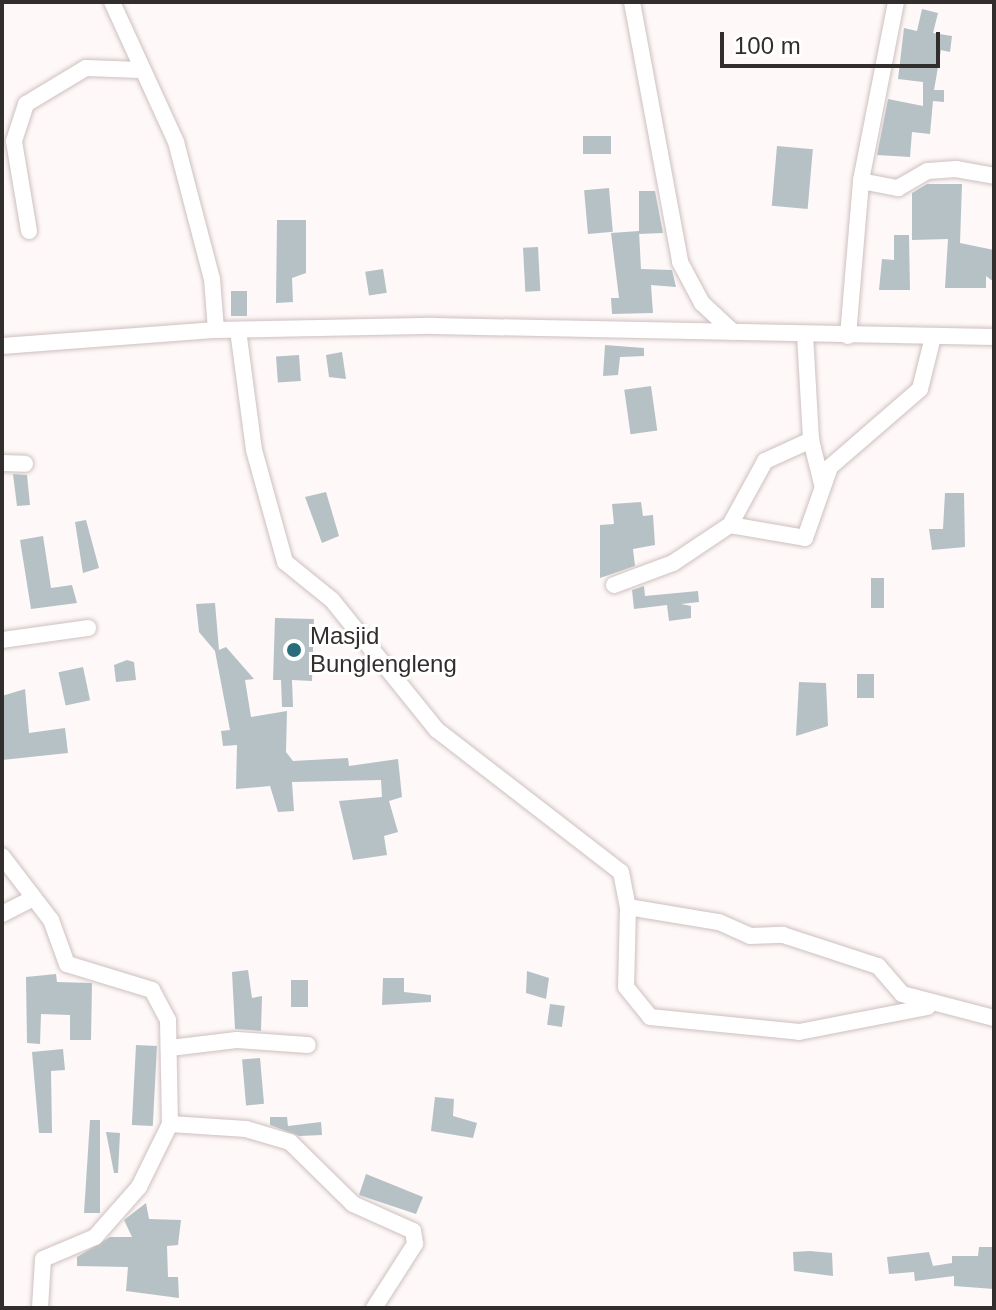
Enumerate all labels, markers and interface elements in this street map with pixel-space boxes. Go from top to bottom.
scale bar [724,16,944,66]
text: 100 m [734,32,801,59]
place label: Masjid Bunglengleng [310,622,457,678]
marker: Masjid Bunglengleng [285,641,303,659]

